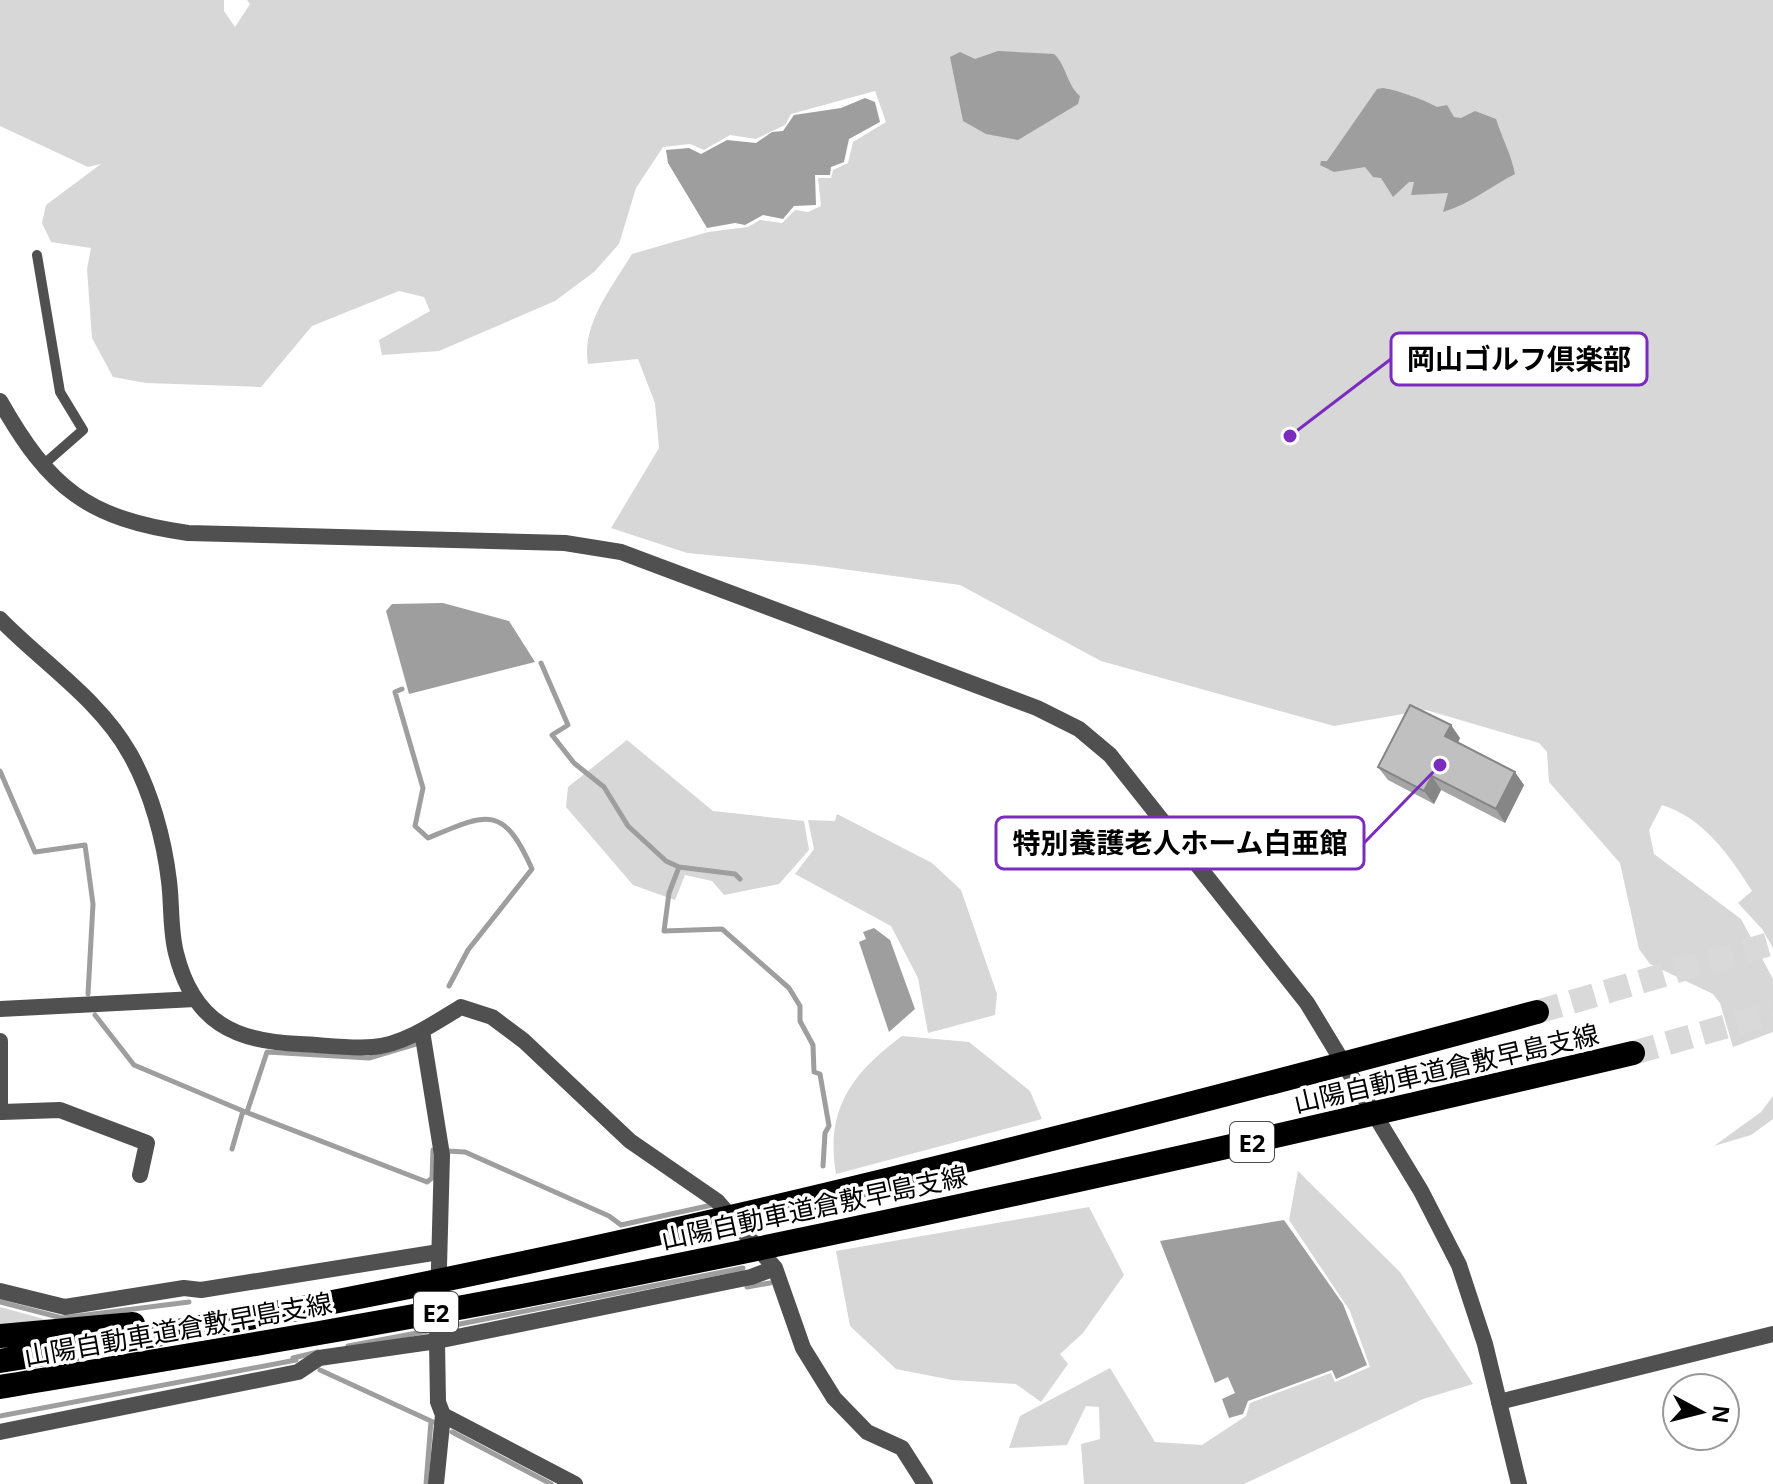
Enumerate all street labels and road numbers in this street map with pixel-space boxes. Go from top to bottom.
street label: 山陽自動車道倉敷早島支線 [1290,1015,1602,1121]
road number: E2 [1230,1122,1274,1162]
street label: 山陽自動車道倉敷早島支線 [658,1157,970,1257]
street label: 山陽自動車道倉敷早島支線 [21,1284,335,1374]
road number: E2 [414,1292,458,1332]

